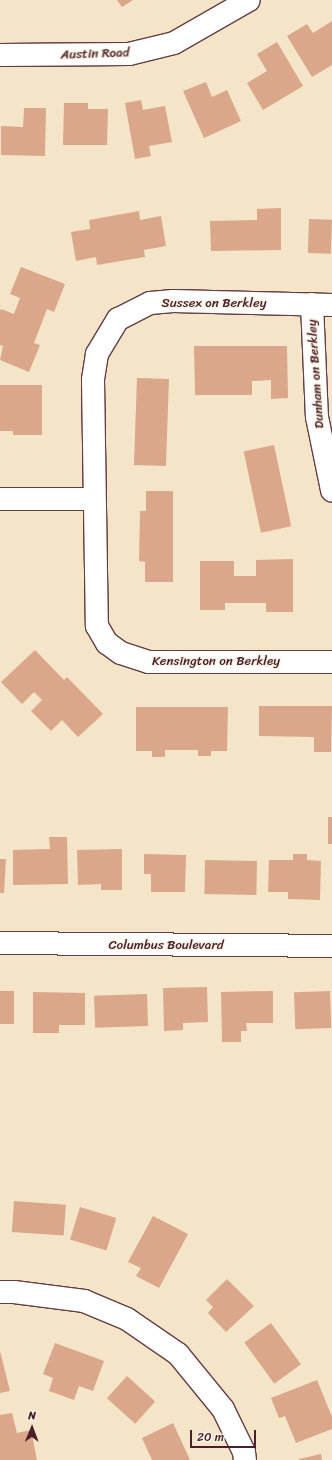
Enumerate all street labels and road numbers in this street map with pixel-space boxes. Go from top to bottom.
street label: Austin Road [60,45,130,63]
street label: Sussex on Berkley [161,295,267,311]
street label: Dunham on Berkley [304,319,328,429]
street label: Kensington on Berkley [152,653,280,669]
street label: Columbus Boulevard [108,937,224,953]

